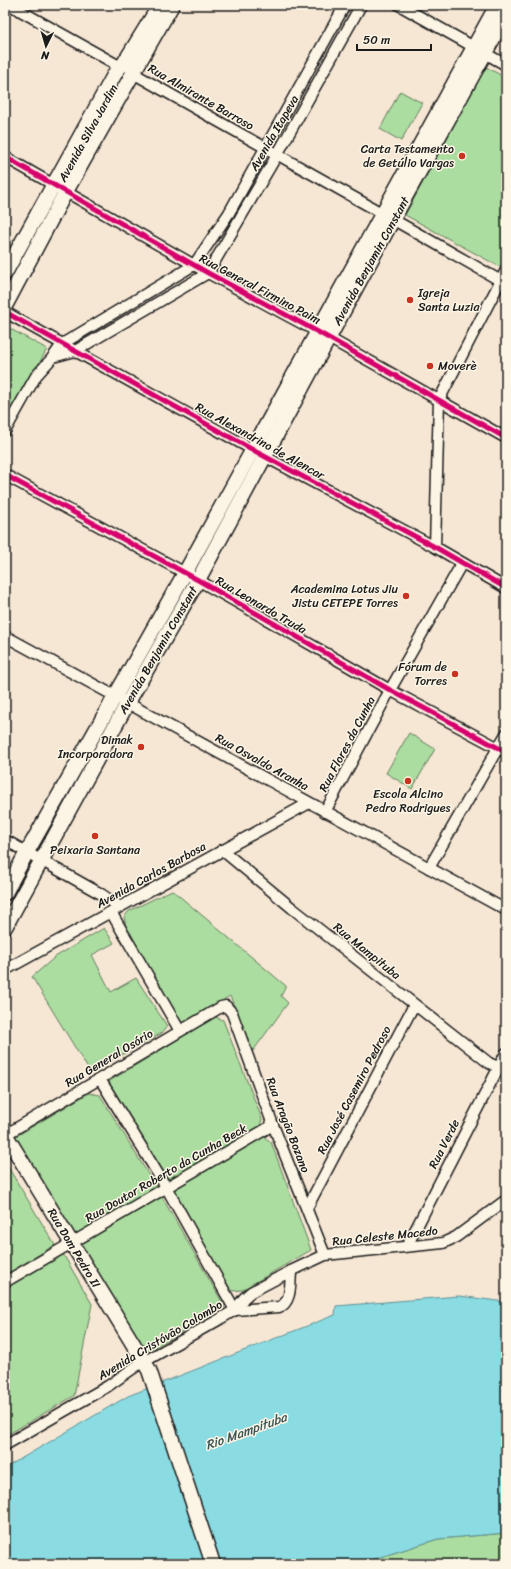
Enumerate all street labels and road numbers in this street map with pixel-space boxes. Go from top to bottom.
street label: Rua Almirante Barroso [144,58,258,136]
street label: Avenida Silva Jardim [51,80,124,187]
street label: Avenida Itapeva [243,91,305,176]
street label: Avenida Benjamin Constant [326,191,416,330]
street label: Rua General Firmino Paim [195,248,325,330]
street label: Rua Alexandrino de Alencar [191,396,330,486]
street label: Rua Leonardo Truda [211,570,312,641]
street label: Avenida Benjamin Constant [112,581,204,719]
street label: Rua Flores da Cunha [312,692,382,796]
street label: Rua Osvaldo Aranha [211,727,313,797]
street label: Avenida Carlos Barbosa [91,835,211,915]
street label: Rua Mampituba [328,917,406,985]
street label: Rua José Casemiro Pedroso [311,1022,397,1158]
street label: Rua General Osório [60,1023,158,1093]
street label: Rua Aragão Bozano [260,1074,316,1176]
street label: Rua Verde [422,1115,466,1173]
street label: Rua Doutor Roberto da Cunha Beck [81,1117,252,1229]
street label: Rua Dom Pedro II [41,1204,107,1293]
street label: Rua Celeste Macedo [331,1220,439,1252]
street label: Avenida Cristóvão Colombo [92,1294,227,1387]

